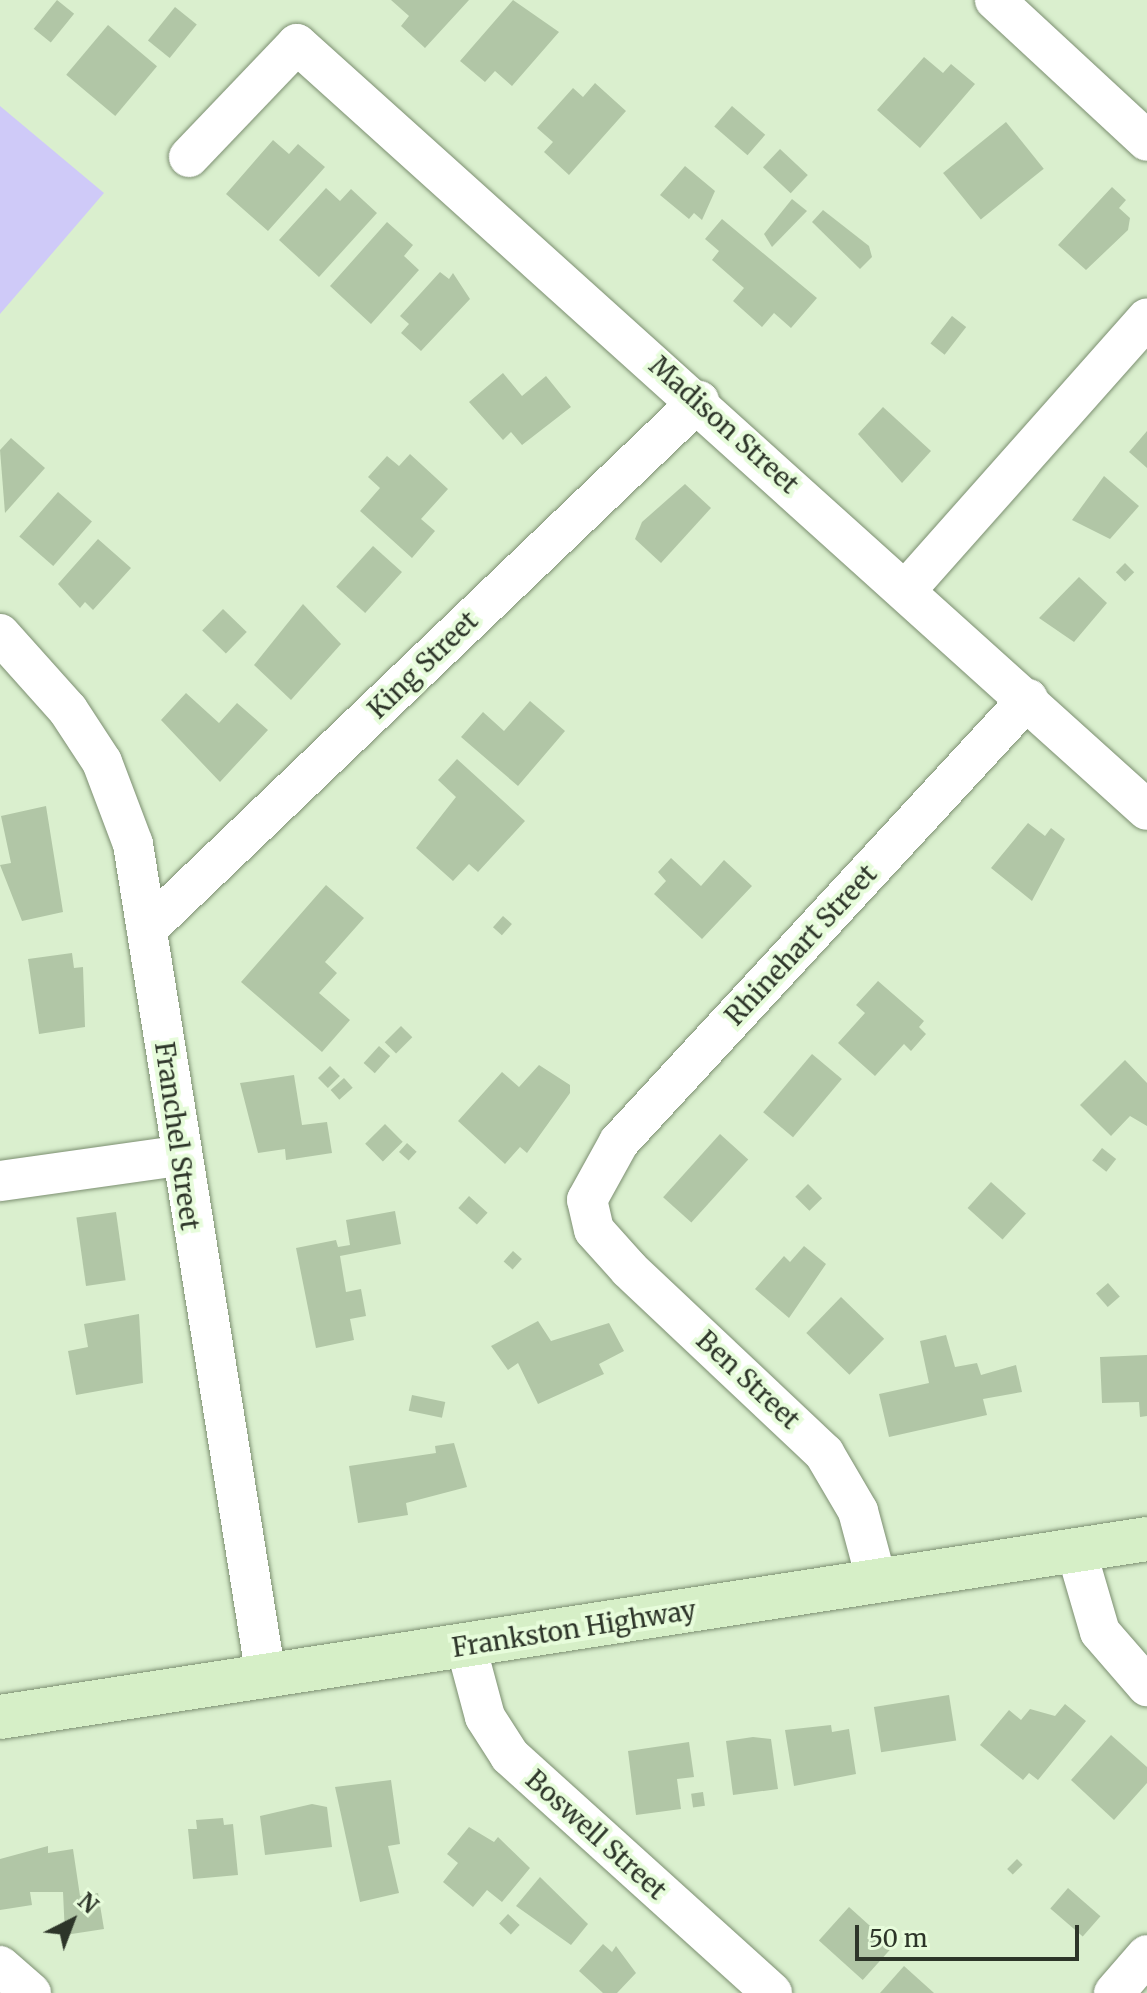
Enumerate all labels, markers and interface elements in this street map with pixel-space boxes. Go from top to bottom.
street label: Madison Street [643,350,805,500]
street label: King Street [362,605,484,725]
street label: Rhinehart Street [719,858,883,1032]
street label: Franchel Street [148,1040,206,1232]
street label: Ben Street [690,1324,806,1436]
street label: Frankston Highway [450,1594,698,1664]
street label: Boswell Street [519,1764,673,1906]
north arrow [32,1881,112,1961]
text: N [72,1887,104,1919]
scale bar [859,1909,1083,1959]
text: 50 m [869,1923,928,1954]

